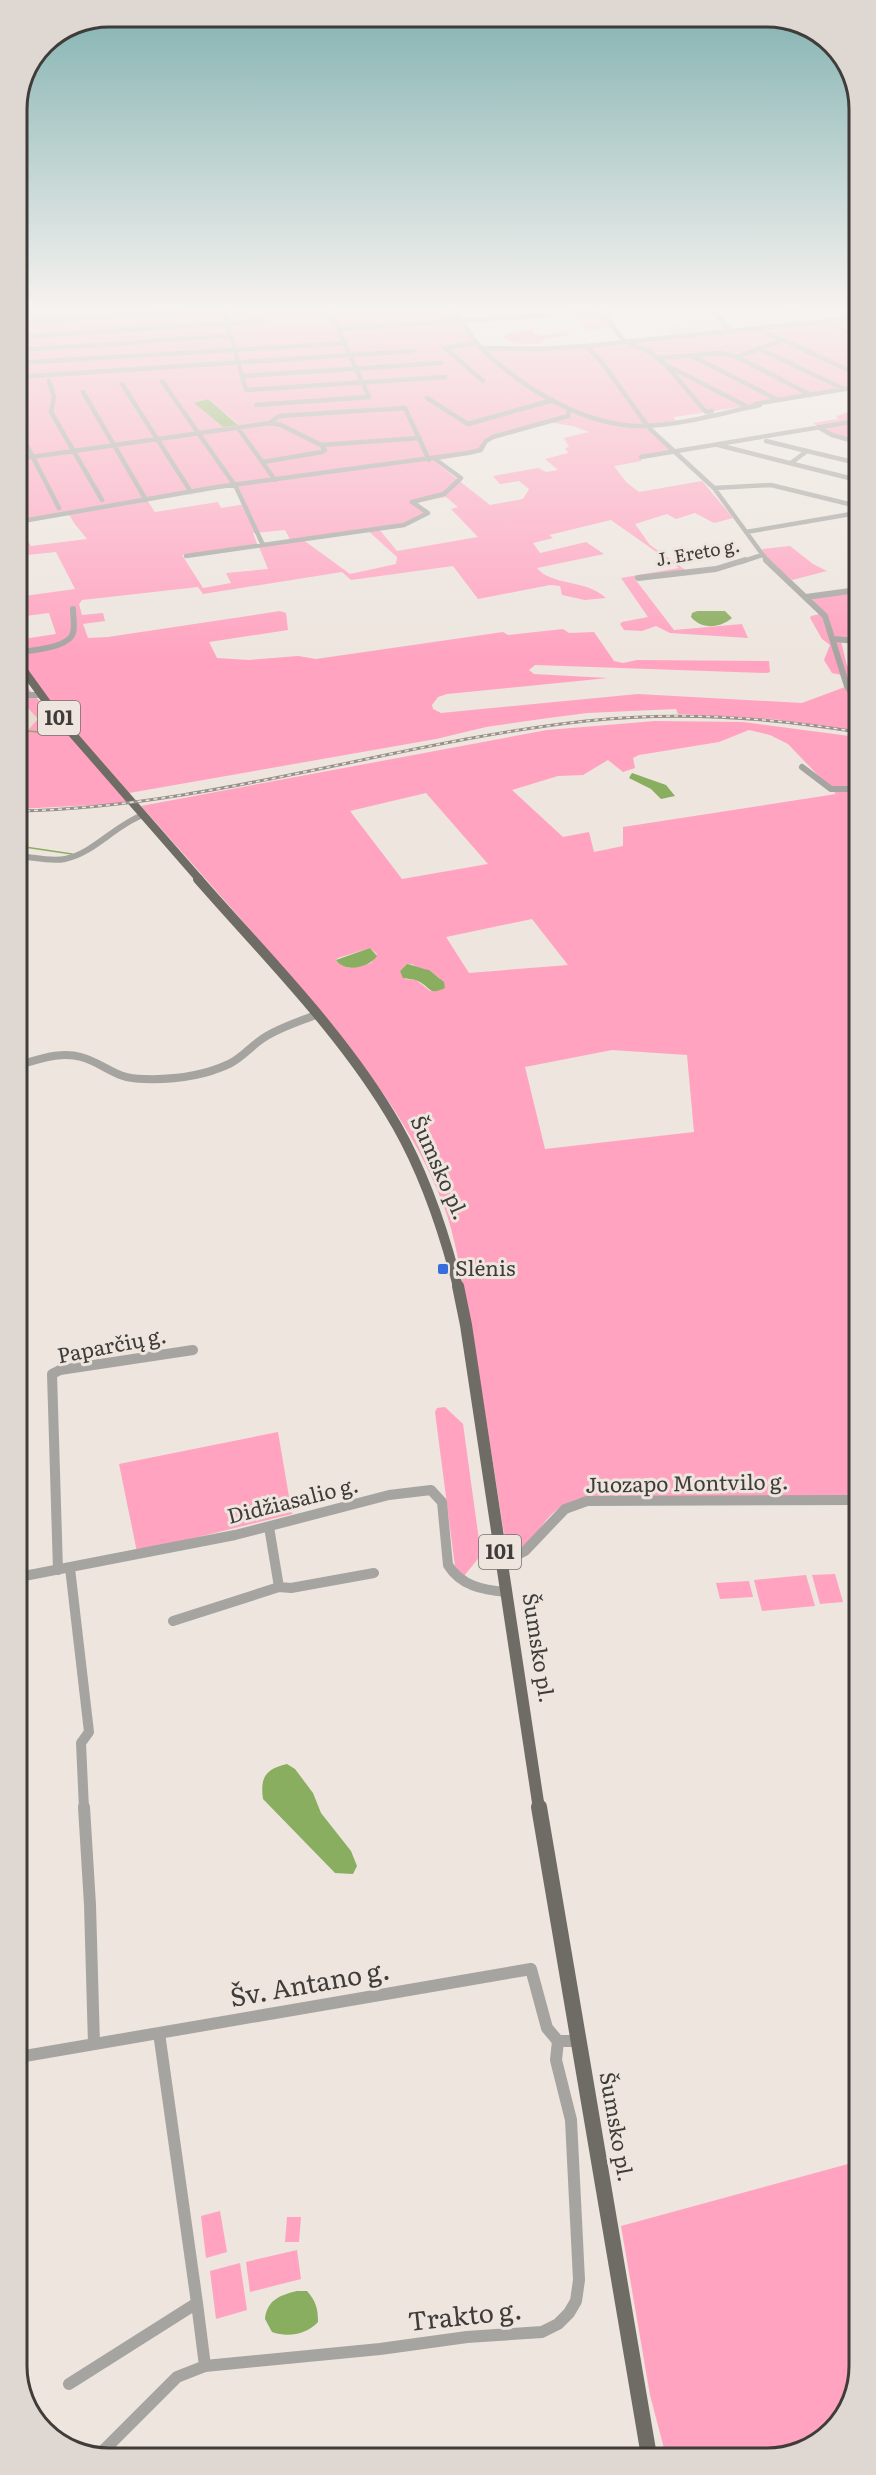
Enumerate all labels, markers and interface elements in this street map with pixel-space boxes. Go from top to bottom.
street label: J. Ereto g. [654,531,742,572]
road number: 101 [38,701,80,735]
street label: Šumsko pl. [405,1110,478,1224]
place label: Slėnis [455,1251,515,1282]
marker: Slėnis [436,1262,450,1276]
street label: Paparčių g. [54,1318,169,1369]
street label: Juozapo Montvilo g. [585,1464,789,1499]
street label: Didžiasalio g. [223,1467,361,1530]
road number: 101 [479,1535,521,1569]
street label: Šumsko pl. [516,1590,564,1705]
street label: Šv. Antano g. [227,1948,393,2015]
street label: Šumsko pl. [594,2069,643,2184]
street label: Trakto g. [406,2288,524,2339]

